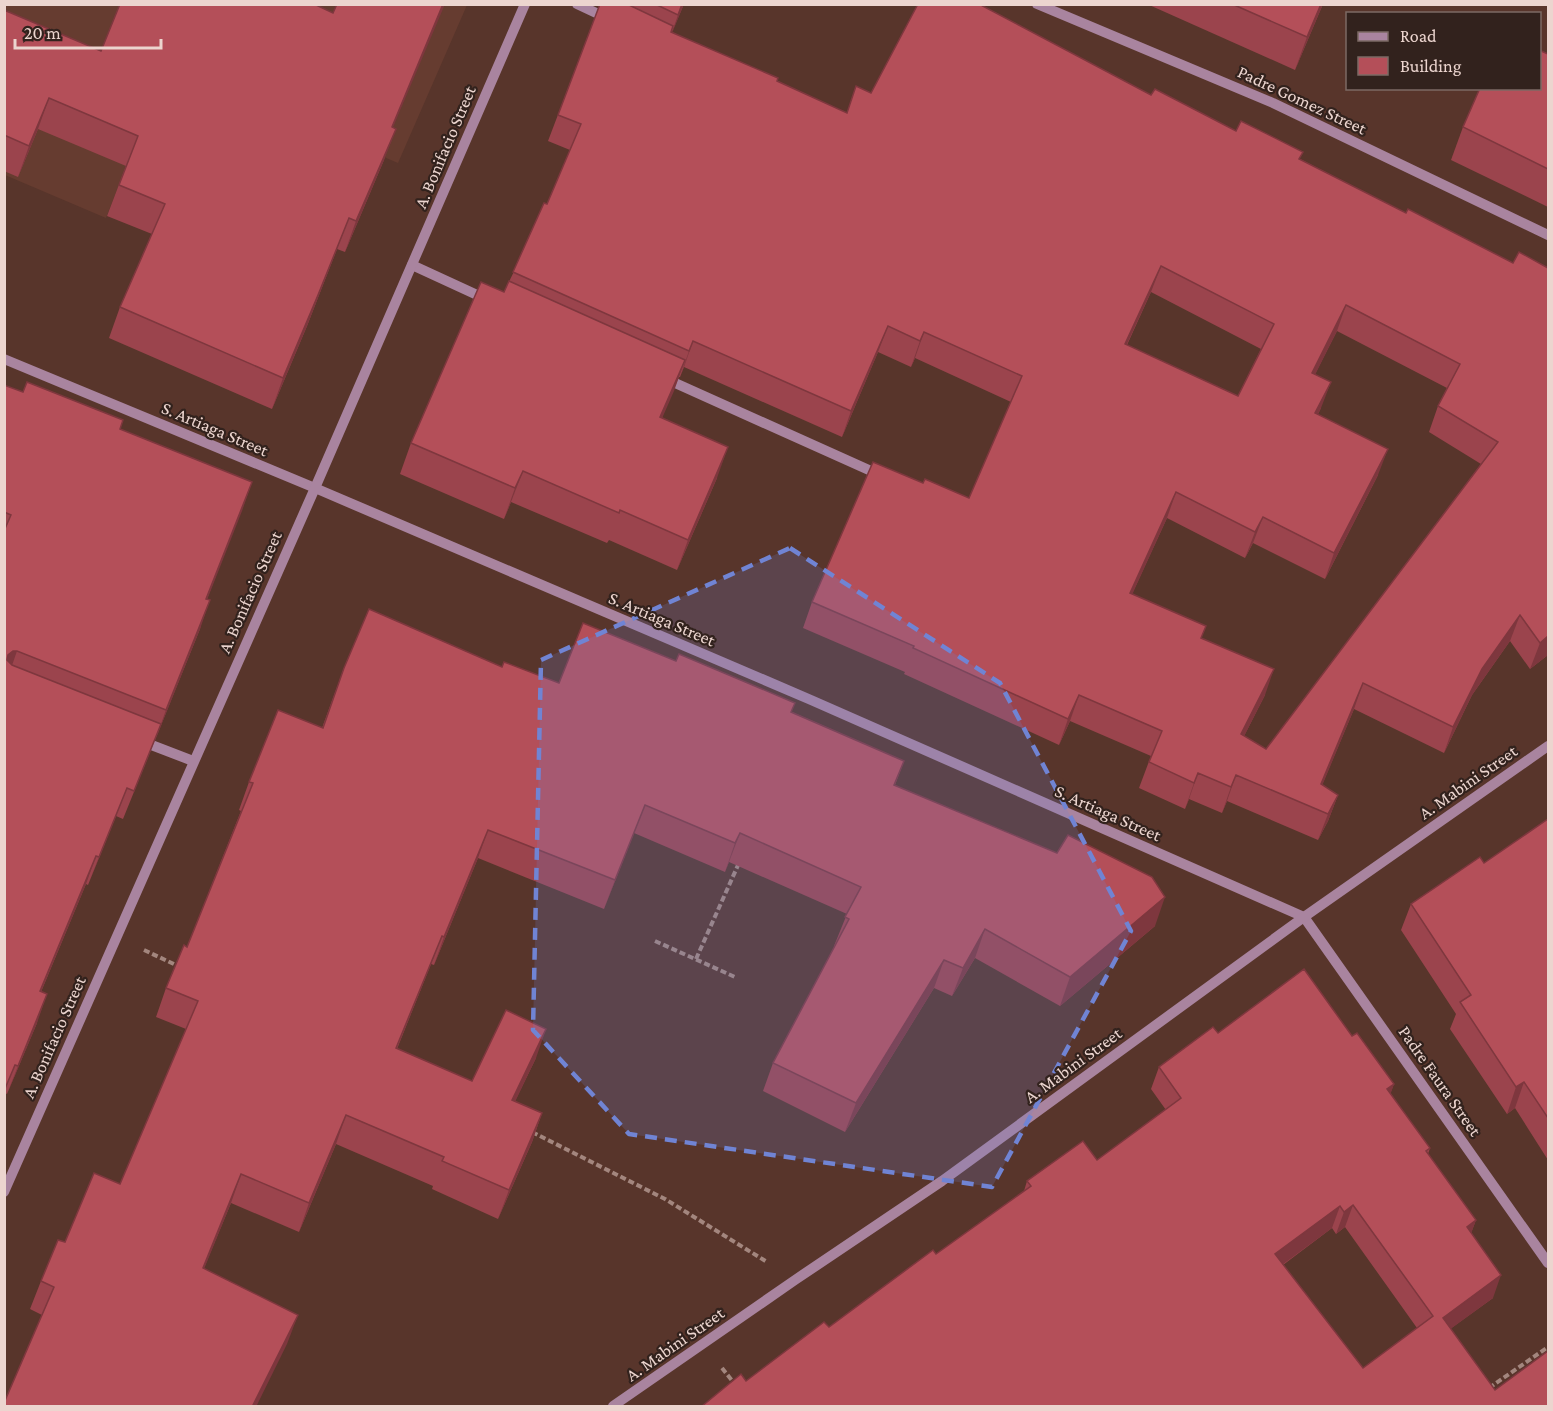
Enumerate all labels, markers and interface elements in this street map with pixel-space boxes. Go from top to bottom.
scale bar [15,12,160,50]
legend [1346,12,1541,90]
text: 20 m [24,23,61,43]
text: Road [1400,26,1437,46]
text: Building [1400,56,1462,76]
street label: Padre Gomez Street [1234,61,1370,139]
street label: A. Bonifacio Street [410,82,480,211]
street label: S. Artiaga Street [159,398,272,461]
street label: A. Bonifacio Street [214,527,286,656]
street label: S. Artiaga Street [606,588,719,651]
street label: A. Mabini Street [1415,740,1522,823]
street label: S. Artiaga Street [1052,781,1165,846]
street label: A. Bonifacio Street [18,972,90,1101]
street label: Padre Faura Street [1394,1022,1486,1141]
street label: A. Mabini Street [1021,1023,1126,1107]
street label: A. Mabini Street [622,1302,729,1385]

